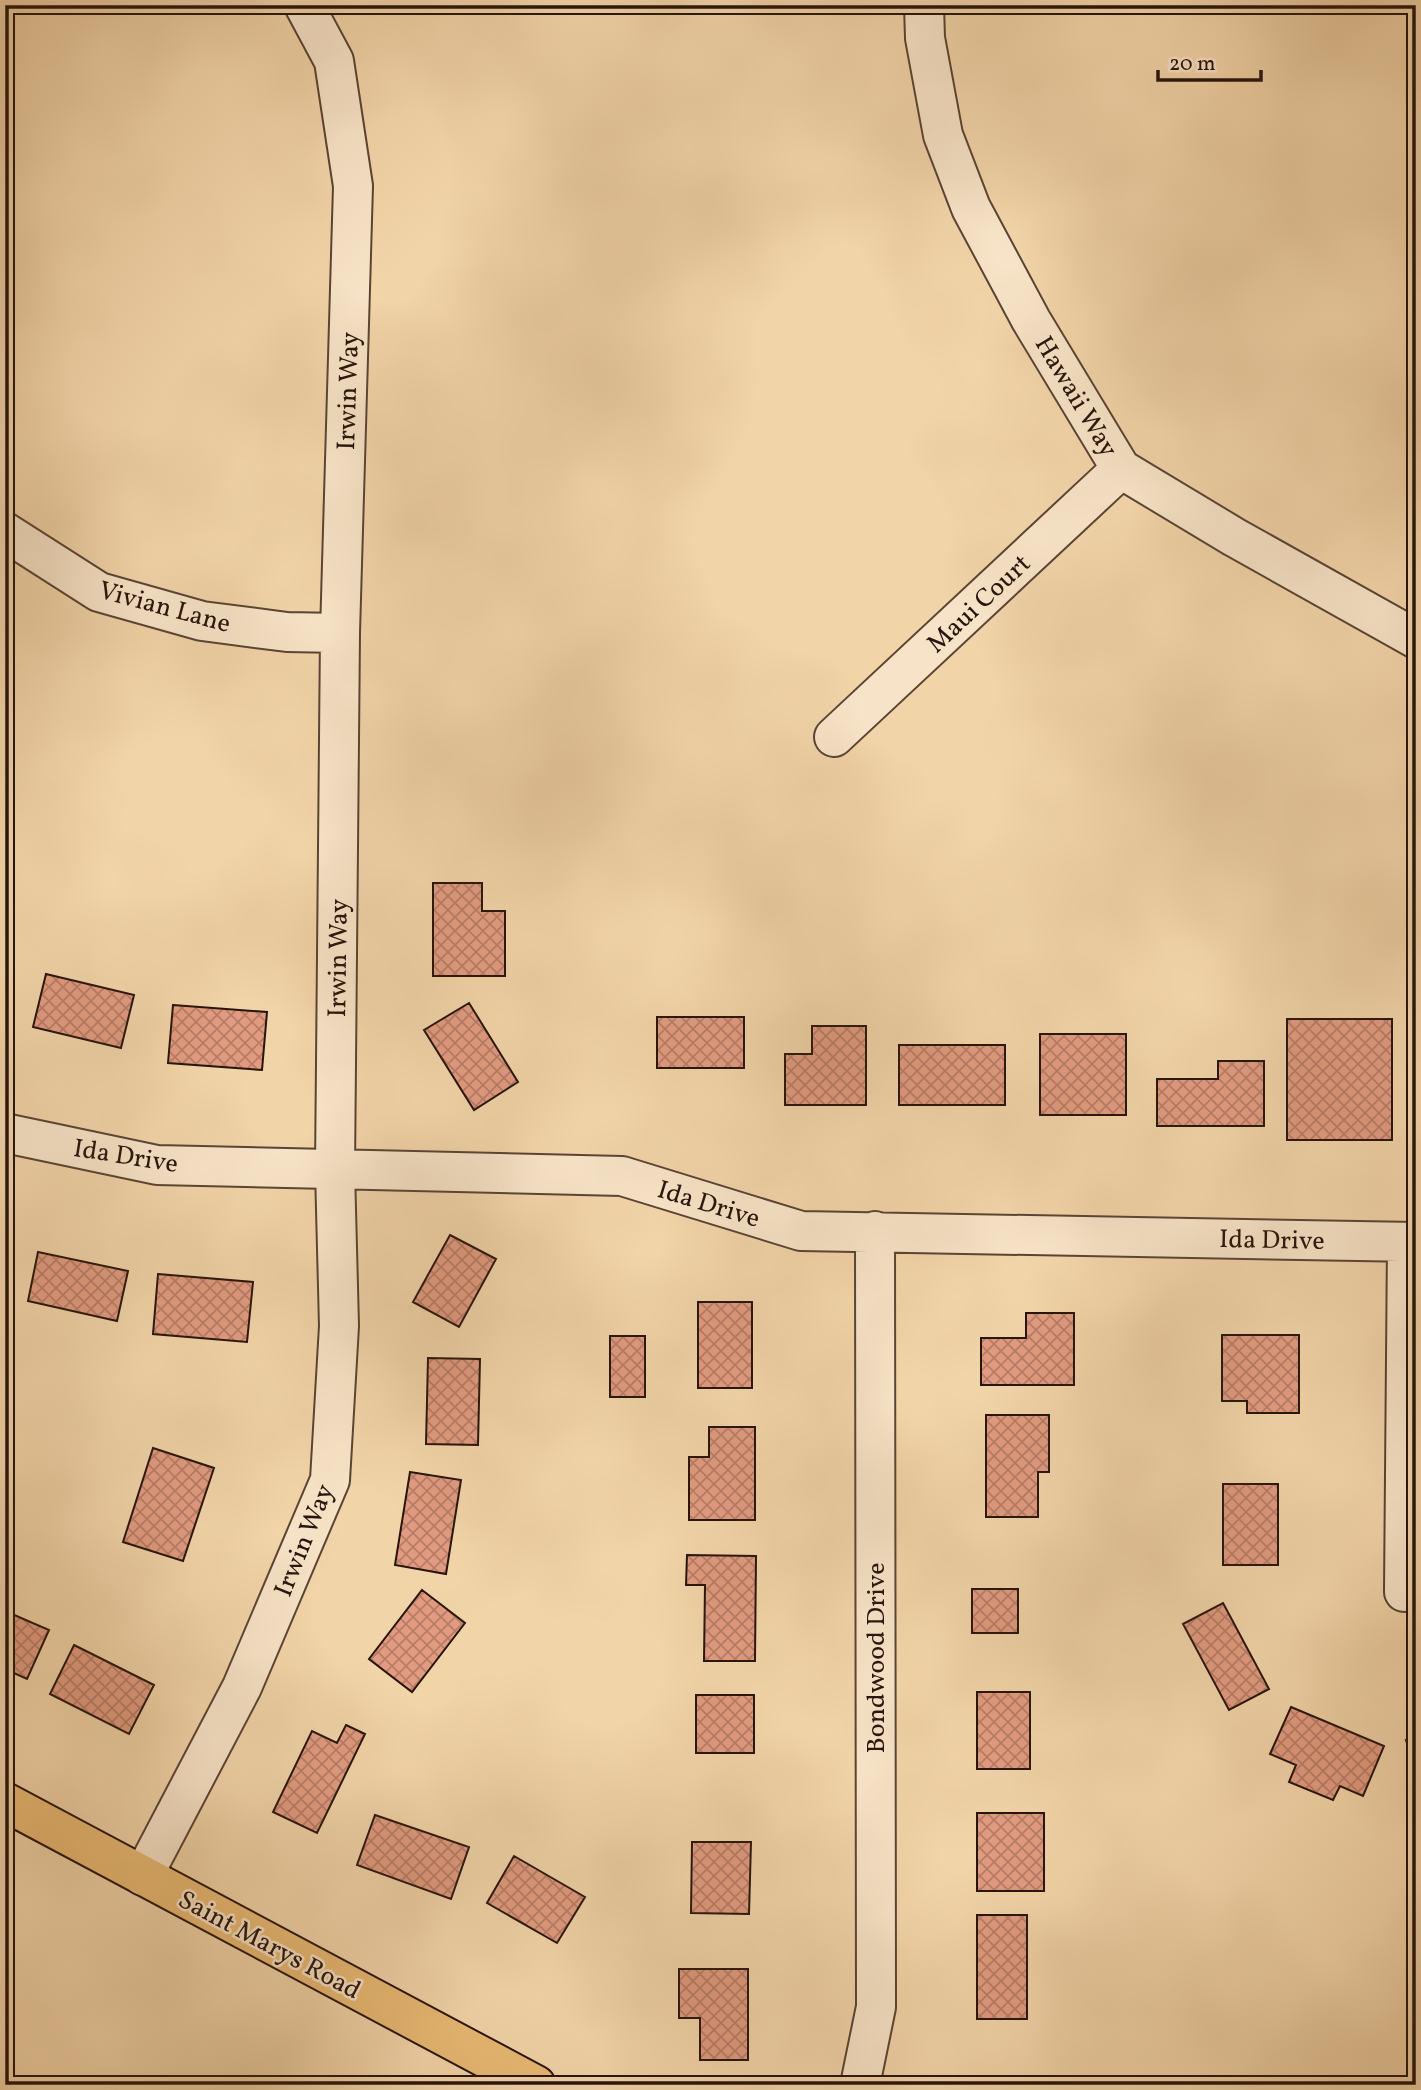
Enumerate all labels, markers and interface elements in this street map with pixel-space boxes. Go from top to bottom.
scale bar [1158,38,1262,82]
text: 20 m [1169,50,1215,79]
street label: Hawaii Way [1025,330,1126,464]
street label: Irwin Way [329,331,369,451]
street label: Maui Court [919,547,1039,662]
street label: Vivian Lane [95,573,234,643]
street label: Irwin Way [320,898,358,1018]
street label: Ida Drive [71,1131,181,1183]
street label: Ida Drive [653,1172,764,1238]
street label: Ida Drive [1219,1222,1325,1260]
street label: Irwin Way [266,1479,344,1602]
street label: Bondwood Drive [859,1562,895,1754]
street label: Saint Marys Road [171,1882,367,2009]

